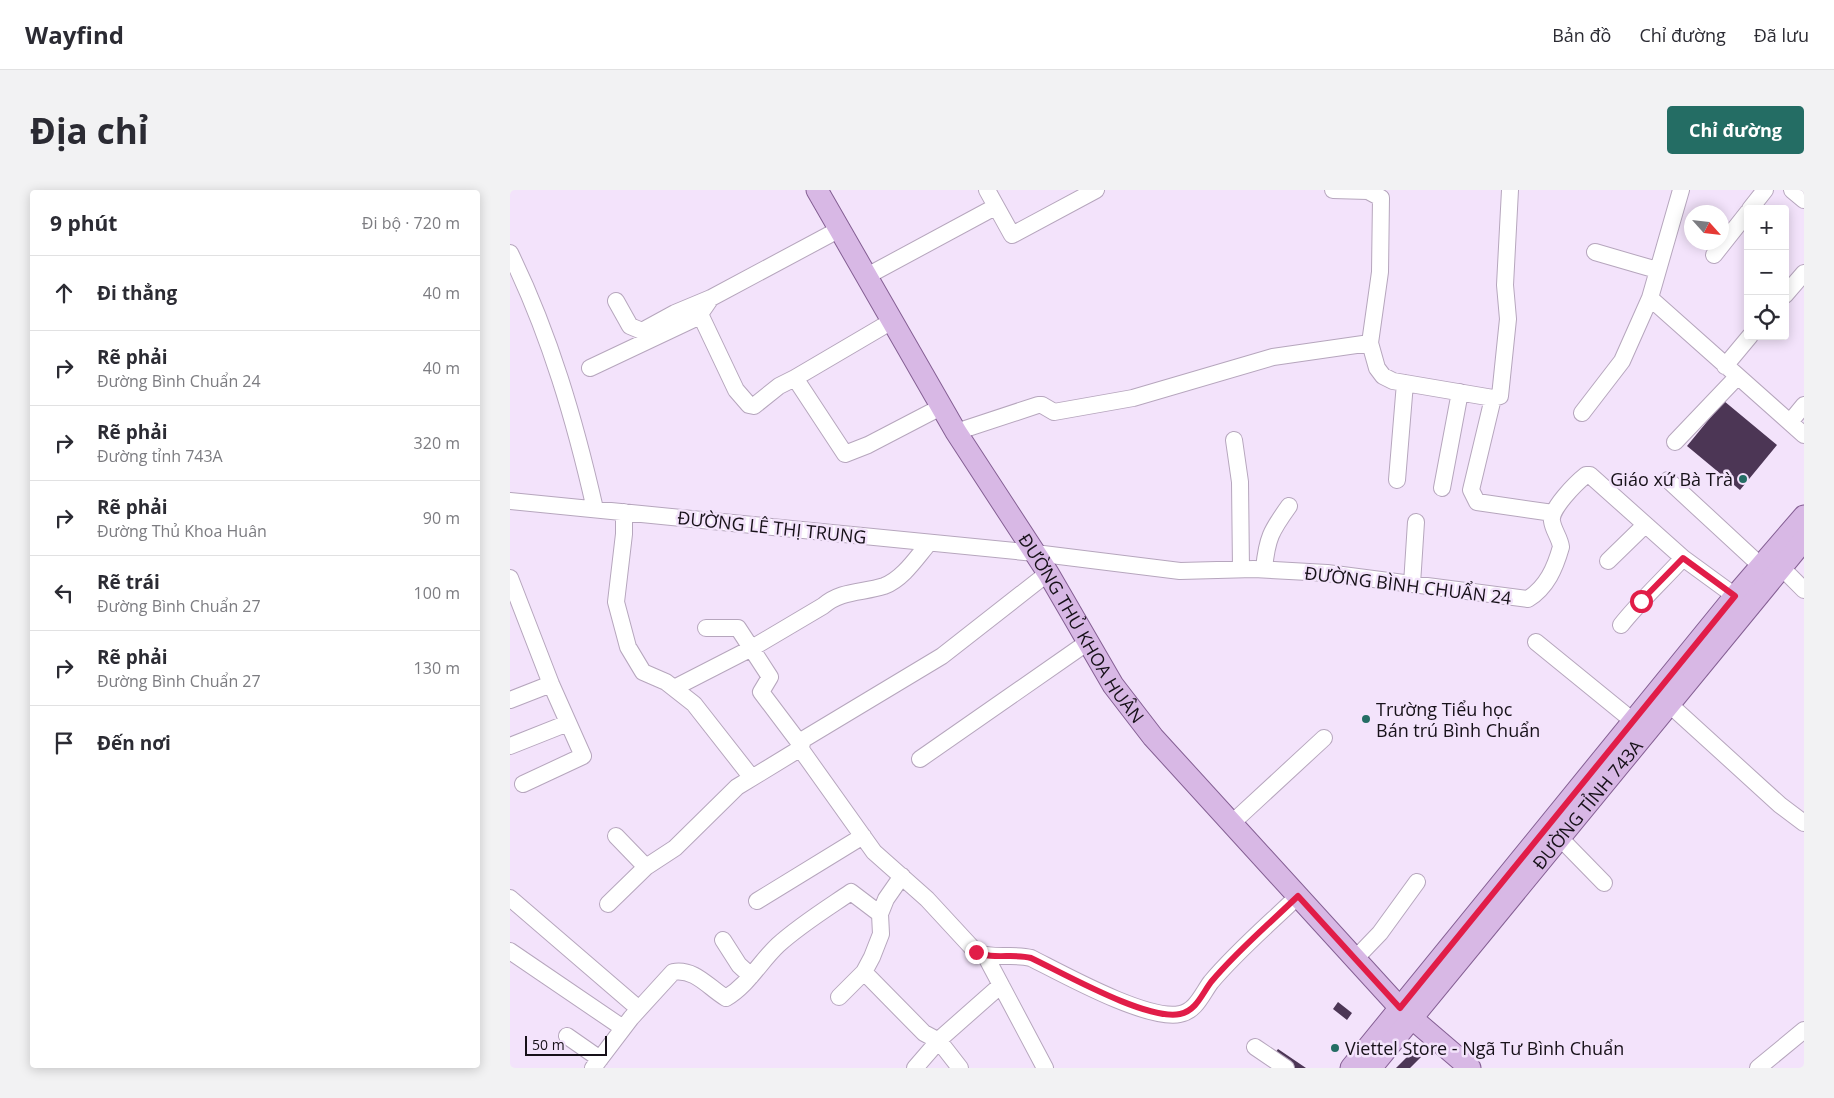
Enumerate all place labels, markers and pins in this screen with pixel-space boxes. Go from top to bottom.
place label: Giáo xứ Bà Trà [1610,467,1733,491]
marker: Giáo xứ Bà Trà [1737,473,1749,485]
place label: Trường Tiểu học Bán trú Bình Chuẩn [1376,697,1540,742]
marker: Trường Tiểu học Bán trú Bình Chuẩn [1360,713,1372,725]
place label: Viettel Store - Ngã Tư Bình Chuẩn [1345,1036,1624,1060]
marker: Viettel Store - Ngã Tư Bình Chuẩn [1329,1042,1341,1054]

